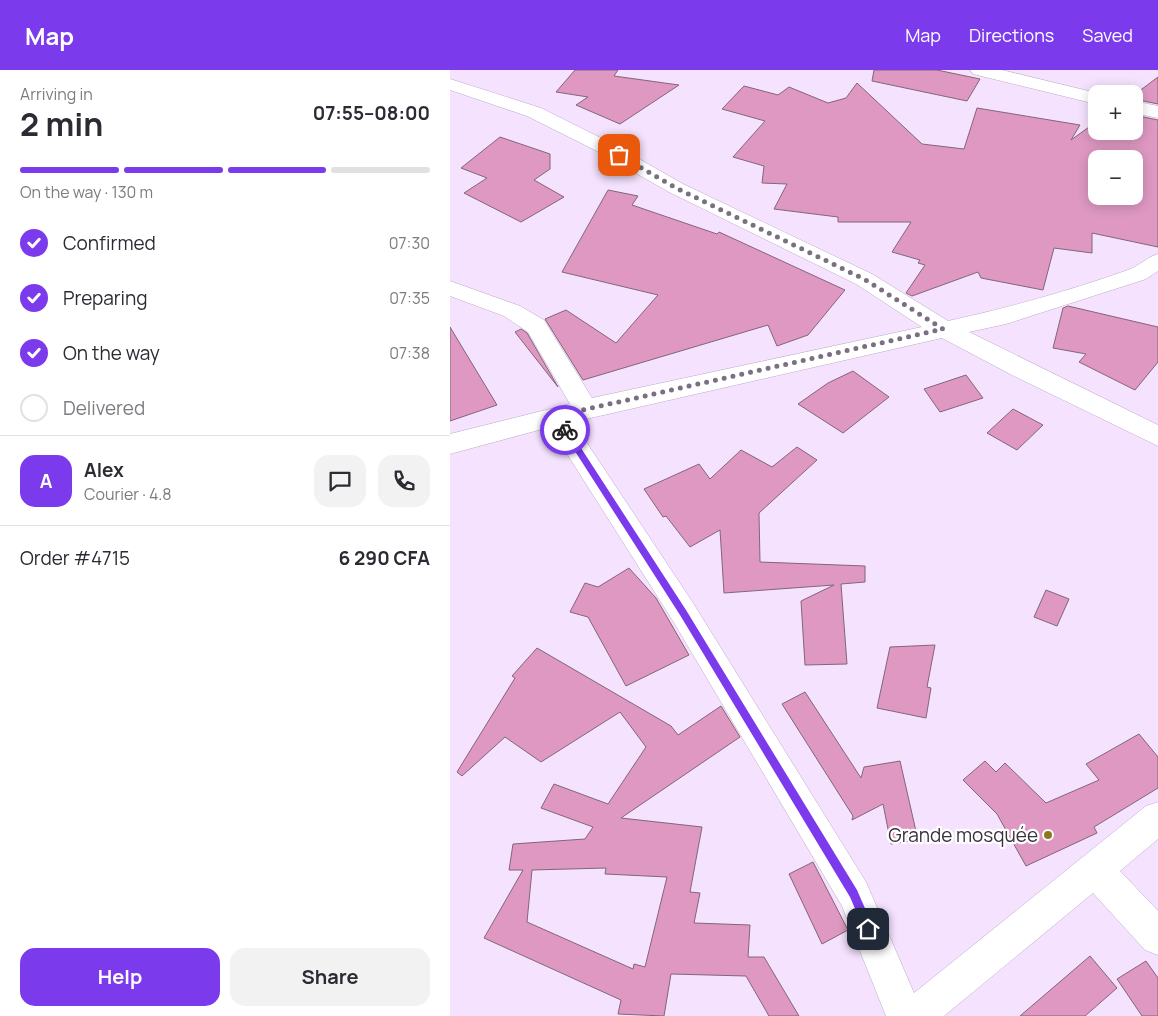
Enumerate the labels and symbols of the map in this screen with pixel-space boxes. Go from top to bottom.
pin [598,134,640,176]
courier [540,405,590,455]
place label: Grande mosquée [888,822,1038,848]
marker: Grande mosquée [1042,829,1054,841]
pin [847,908,889,950]

